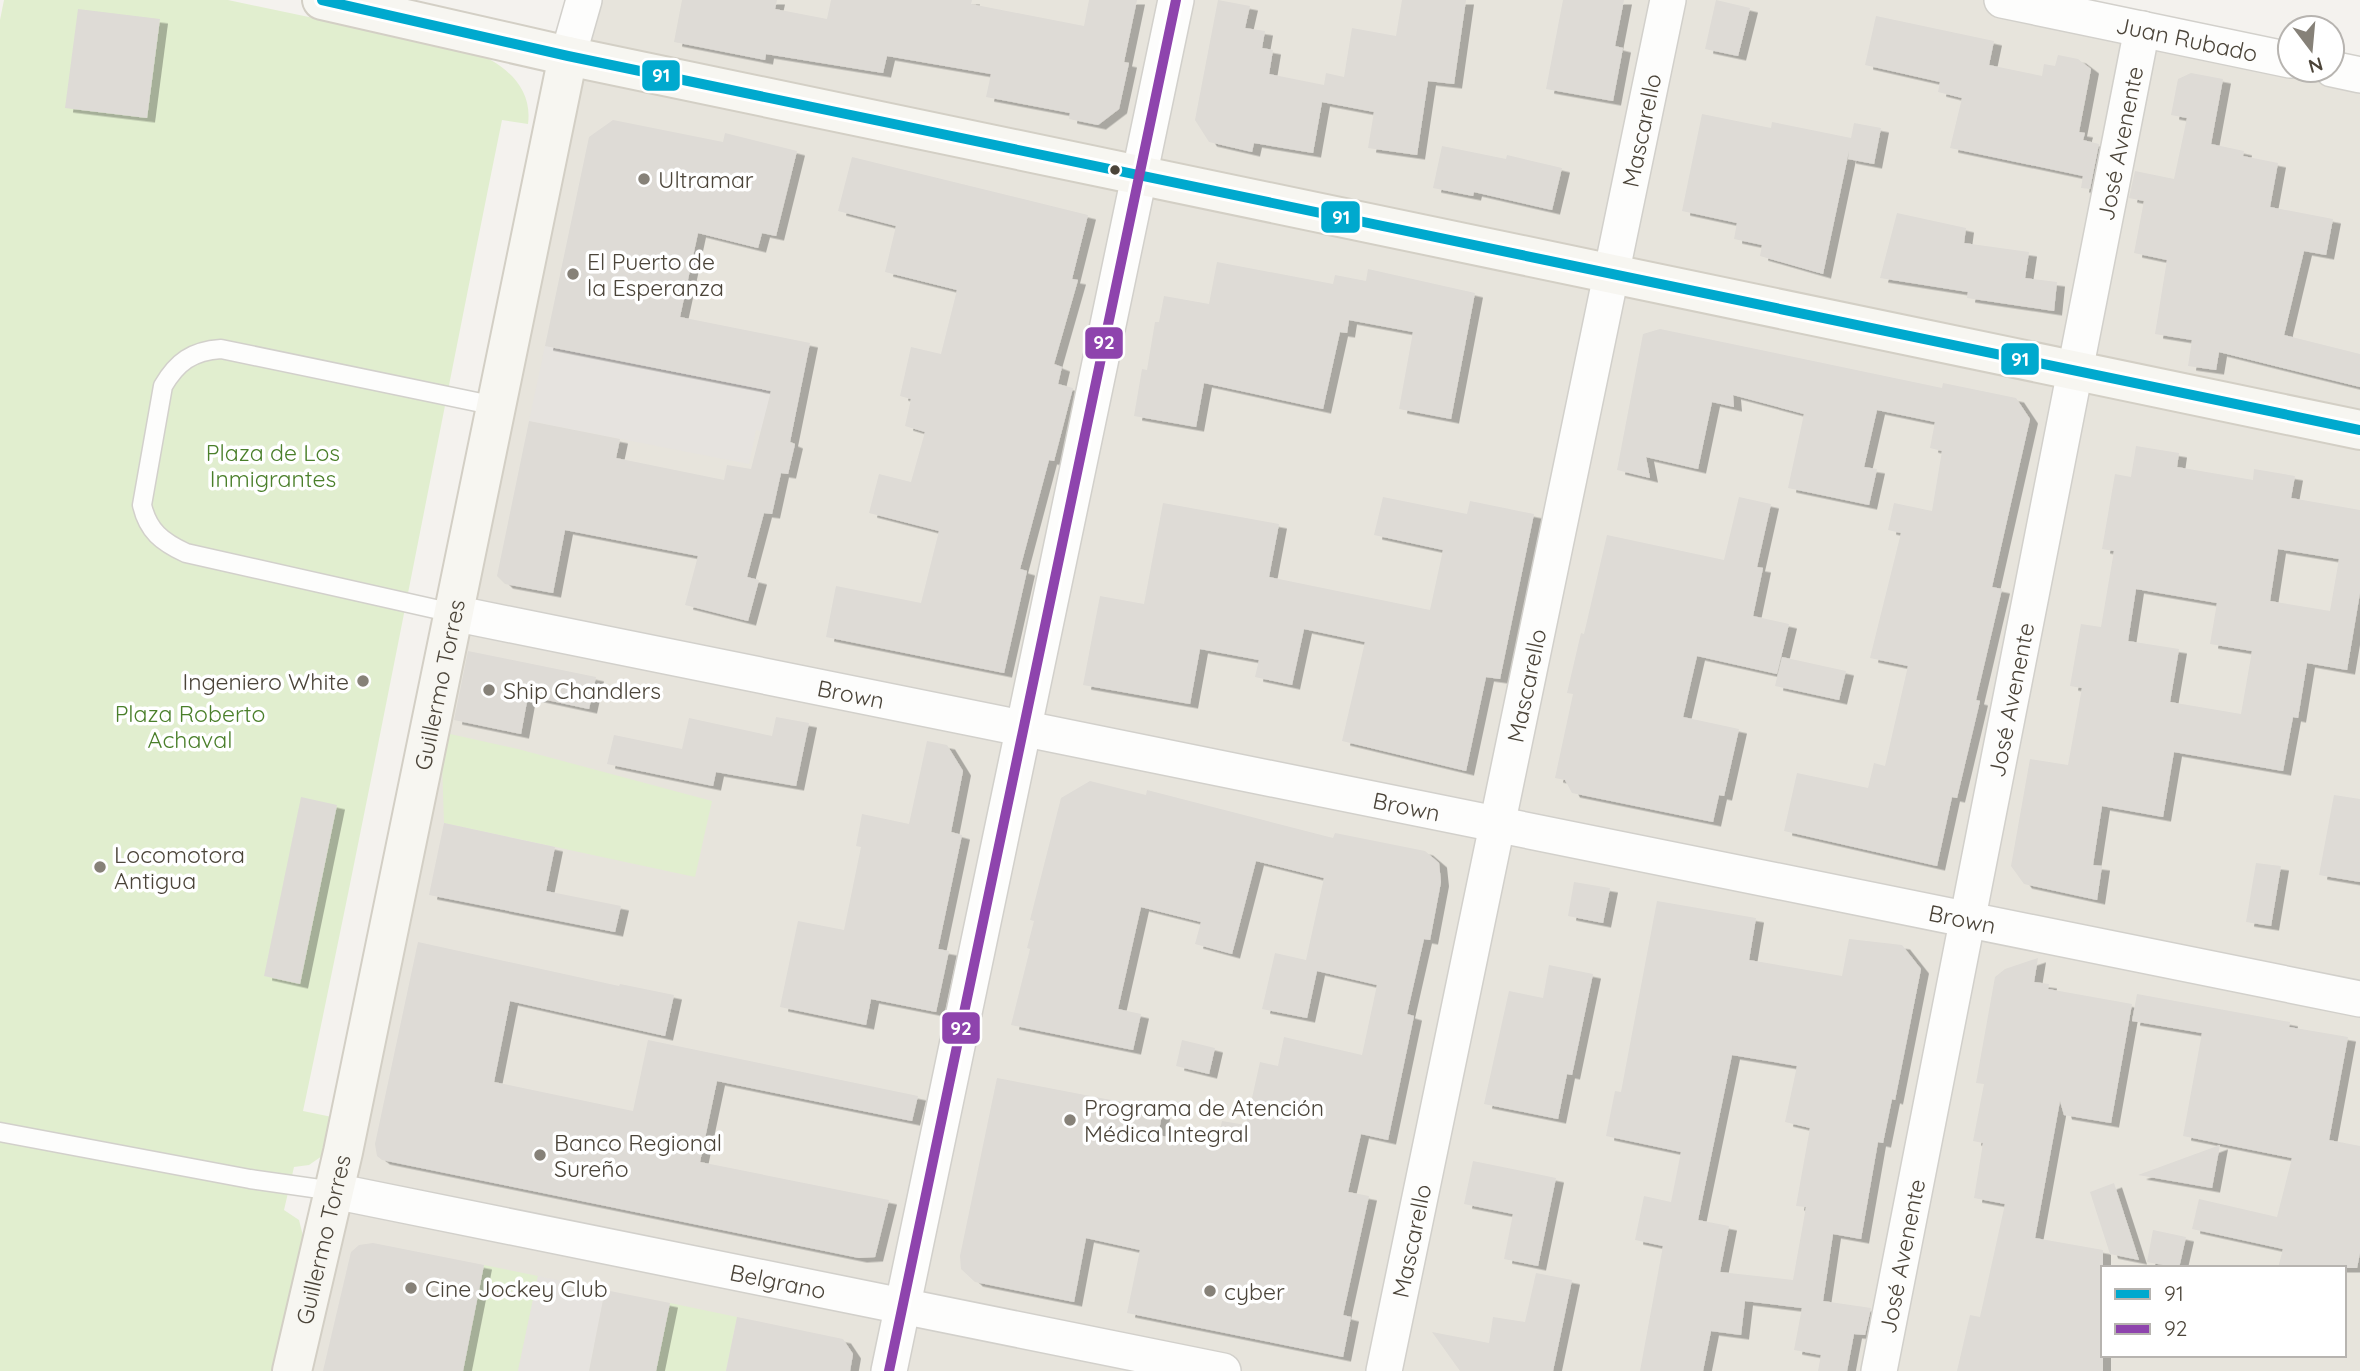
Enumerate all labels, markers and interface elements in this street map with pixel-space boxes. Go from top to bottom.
street label: Juan Rubado [2114,10,2260,67]
north arrow [2276,14,2346,84]
text: N [2306,52,2326,79]
line badge: 91 [641,59,681,92]
text: 91 [652,63,670,87]
street label: José Avenente [2090,64,2149,223]
street label: Mascarello [1615,71,1667,190]
unlabelled marker [1108,163,1122,177]
place label: Ultramar [658,165,754,194]
marker: Ultramar [636,171,652,187]
line badge: 91 [1320,200,1361,234]
text: 91 [1332,205,1350,229]
place label: El Puerto de la Esperanza [587,247,724,302]
marker: El Puerto de la Esperanza [565,266,581,282]
line badge: 92 [1084,326,1124,360]
text: 92 [1093,330,1115,354]
line badge: 91 [2000,342,2040,376]
text: 91 [2011,347,2029,371]
park label: Plaza de Los Inmigrantes [206,438,340,493]
street label: Guillermo Torres [407,597,471,772]
street label: José Avenente [1981,620,2040,779]
street label: Mascarello [1500,626,1552,745]
place label: Ingeniero White [182,667,349,696]
marker: Ingeniero White [355,673,371,689]
street label: Brown [815,673,887,714]
place label: Ship Chandlers [503,676,661,705]
marker: Ship Chandlers [481,682,497,698]
park label: Plaza Roberto Achaval [115,699,265,754]
street label: Brown [1371,785,1443,827]
place label: Locomotora Antigua [114,840,245,895]
marker: Locomotora Antigua [92,859,108,875]
street label: Brown [1926,898,1999,939]
line badge: 92 [941,1011,981,1045]
text: 92 [950,1016,972,1040]
place label: Programa de Atención Médica Integral [1084,1093,1324,1148]
marker: Programa de Atención Médica Integral [1062,1112,1078,1128]
place label: Banco Regional Sureño [554,1128,722,1183]
marker: Banco Regional Sureño [532,1147,548,1163]
street label: Guillermo Torres [289,1152,356,1327]
street label: José Avenente [1872,1176,1931,1336]
street label: Mascarello [1385,1181,1437,1300]
street label: Belgrano [728,1257,828,1305]
legend [2101,1266,2346,1357]
place label: Cine Jockey Club [425,1274,608,1303]
place label: cyber [1224,1277,1285,1306]
marker: Cine Jockey Club [403,1280,419,1296]
text: 91 [2164,1280,2184,1306]
marker: cyber [1202,1283,1218,1299]
text: 92 [2164,1315,2187,1341]

